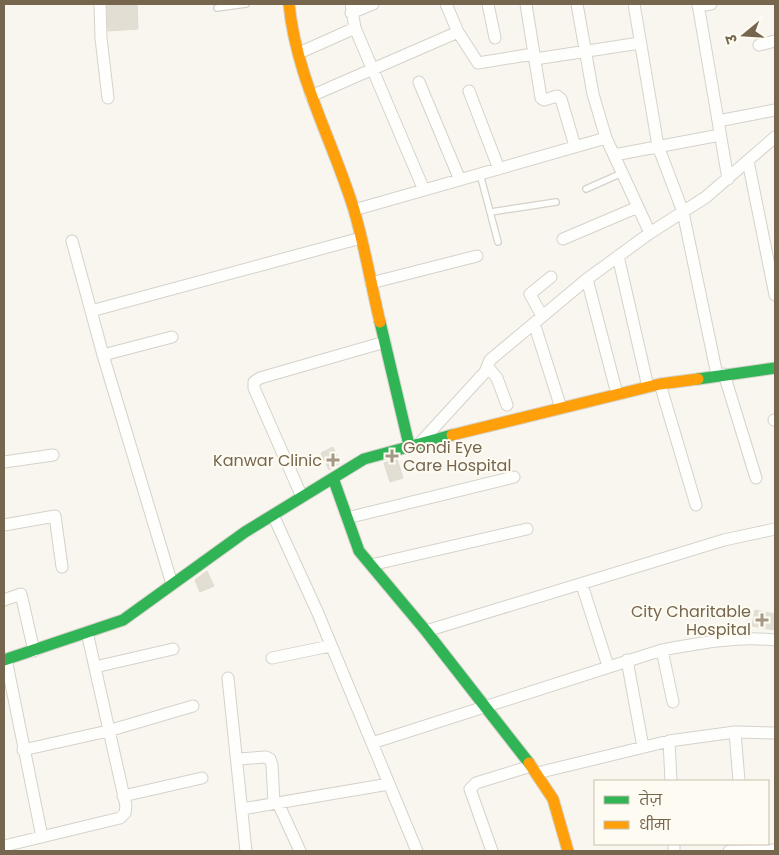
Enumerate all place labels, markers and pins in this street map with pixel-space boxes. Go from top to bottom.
place label: Gondi Eye Care Hospital [403,436,511,477]
place label: Kanwar Clinic [213,449,322,472]
marker: Gondi Eye Care Hospital [385,449,399,463]
marker: Kanwar Clinic [326,453,340,467]
place label: City Charitable Hospital [631,600,751,641]
marker: City Charitable Hospital [755,613,769,627]

